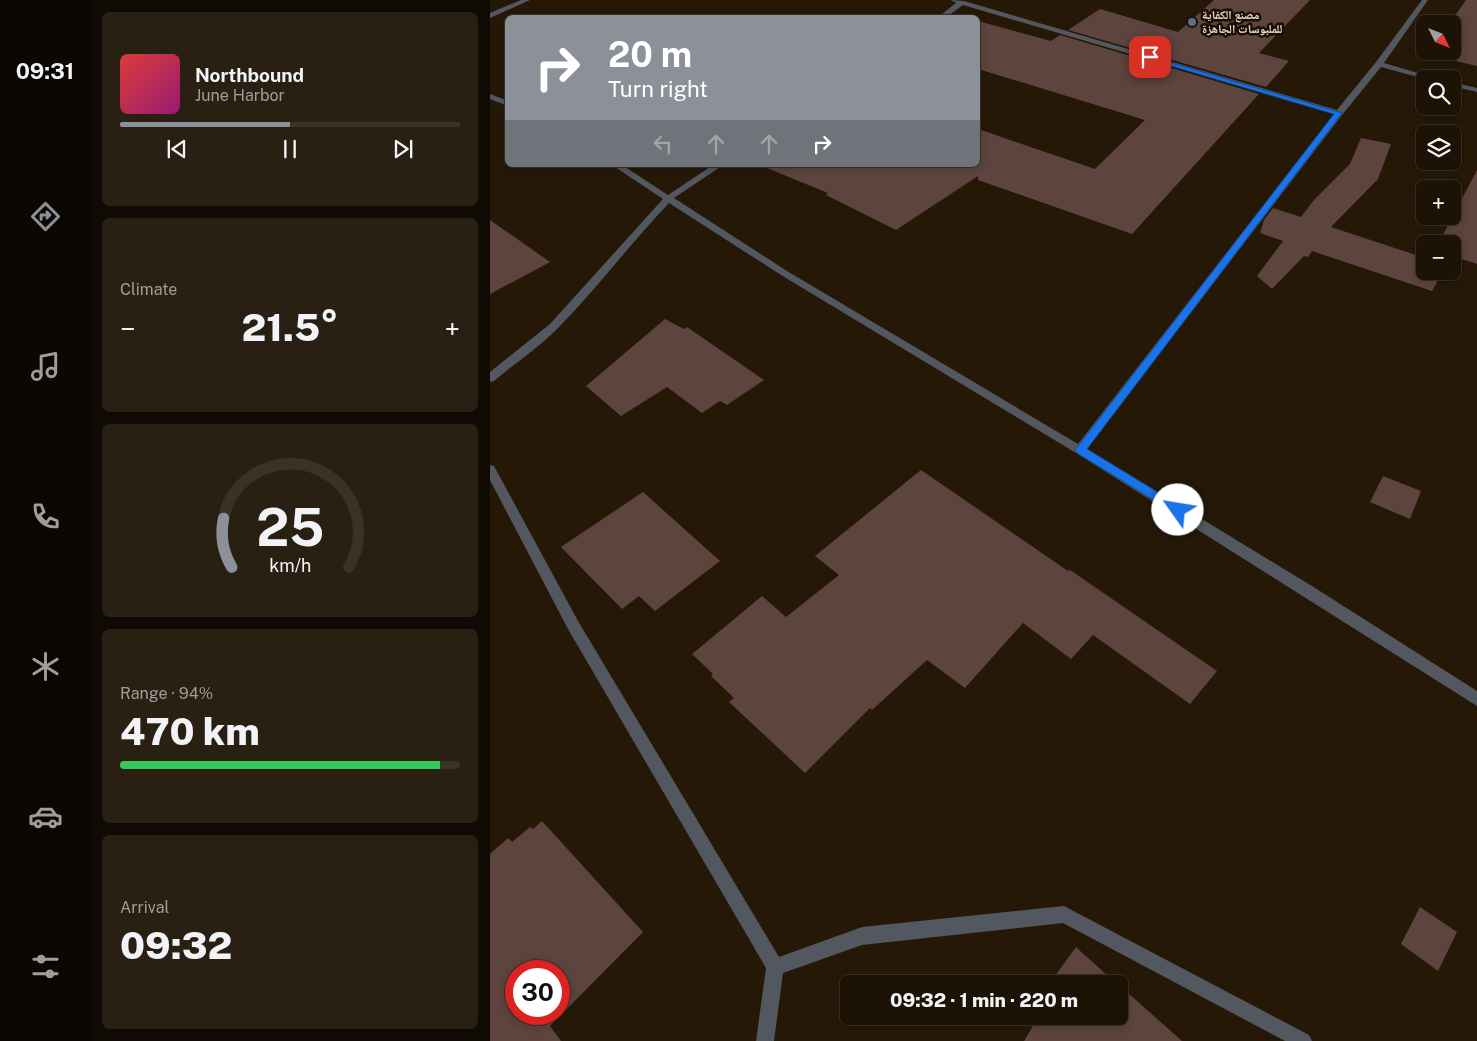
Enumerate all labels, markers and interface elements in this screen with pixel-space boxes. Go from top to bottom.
place label: مصنع الكفاية للملبوسات الجاهزة [1202,8,1282,36]
north arrow [1416,15,1461,60]
map controls [1416,15,1461,280]
marker: مصنع الكفاية للملبوسات الجاهزة [1186,16,1198,28]
text: 20 m [608,34,692,75]
icon: right [525,35,590,100]
pin [1129,36,1171,78]
icon: arrive [1136,43,1164,71]
text: 09:31 [16,58,74,84]
text: Northbound [195,64,304,86]
button: search [1416,70,1461,115]
text: Turn right [608,76,708,102]
text: June Harbor [195,86,285,105]
button: layers [1416,125,1461,170]
icon: left [649,130,677,158]
icon: ahead [702,130,730,158]
icon: ahead [755,130,783,158]
icon: right [808,130,836,158]
icon: previous [163,135,191,163]
icon: pause [276,135,304,163]
icon: next [389,135,417,163]
button: + [1416,180,1461,225]
icon: directions [28,199,63,234]
button: − [1416,235,1461,280]
text: Climate [120,280,177,299]
text: 21.5° [242,305,338,350]
text: − [120,312,136,345]
text: + [444,312,460,345]
icon: music [28,349,63,384]
position arrow [1151,483,1203,535]
text: 25 [256,497,324,558]
icon: phone [28,499,63,534]
text: km/h [269,555,311,576]
icon: climate [28,649,63,684]
text: Range · 94% [120,684,213,703]
text: 470 km [120,709,260,754]
icon: car [28,799,63,834]
text: Arrival [120,898,169,917]
text: 09:32 [120,923,232,968]
icon: filters [28,949,63,984]
speed limit sign: 30 [505,960,570,1025]
text: 09:32 · 1 min · 220 m [890,989,1078,1011]

